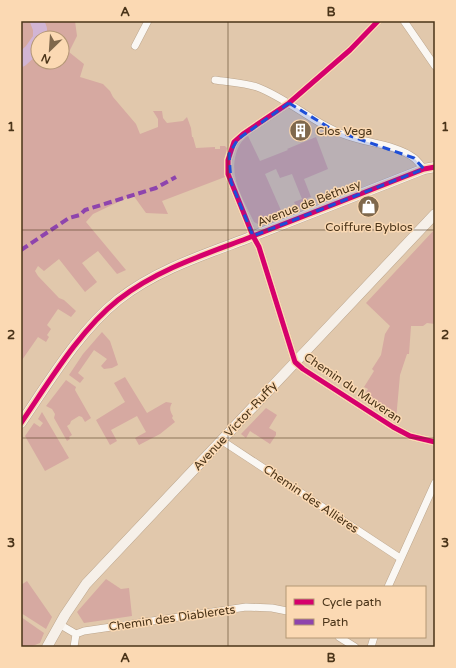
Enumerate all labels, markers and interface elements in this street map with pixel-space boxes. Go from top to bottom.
text: A [120,4,130,20]
text: B [326,4,336,20]
north arrow [30,30,70,70]
text: N [39,51,53,66]
building icon: Clos Vega [287,118,313,144]
text: 1 [7,119,15,135]
text: 1 [441,119,449,135]
place label: Clos Vega [316,124,372,138]
street label: Avenue de Béthusy [255,177,363,229]
shop icon: Coiffure Byblos [356,193,382,219]
place label: Coiffure Byblos [325,220,413,234]
text: 2 [7,327,15,343]
text: 2 [441,327,449,343]
street label: Chemin du Muveran [301,350,405,426]
street label: Avenue Victor-Ruffy [190,378,280,473]
street label: Chemin des Allières [261,462,361,536]
text: 3 [7,535,15,551]
text: 3 [441,535,449,551]
legend [286,586,426,638]
text: Cycle path [322,595,381,609]
street label: Chemin des Diablerets [108,602,236,634]
text: Path [322,615,348,629]
text: A [120,650,130,666]
text: B [326,650,336,666]

